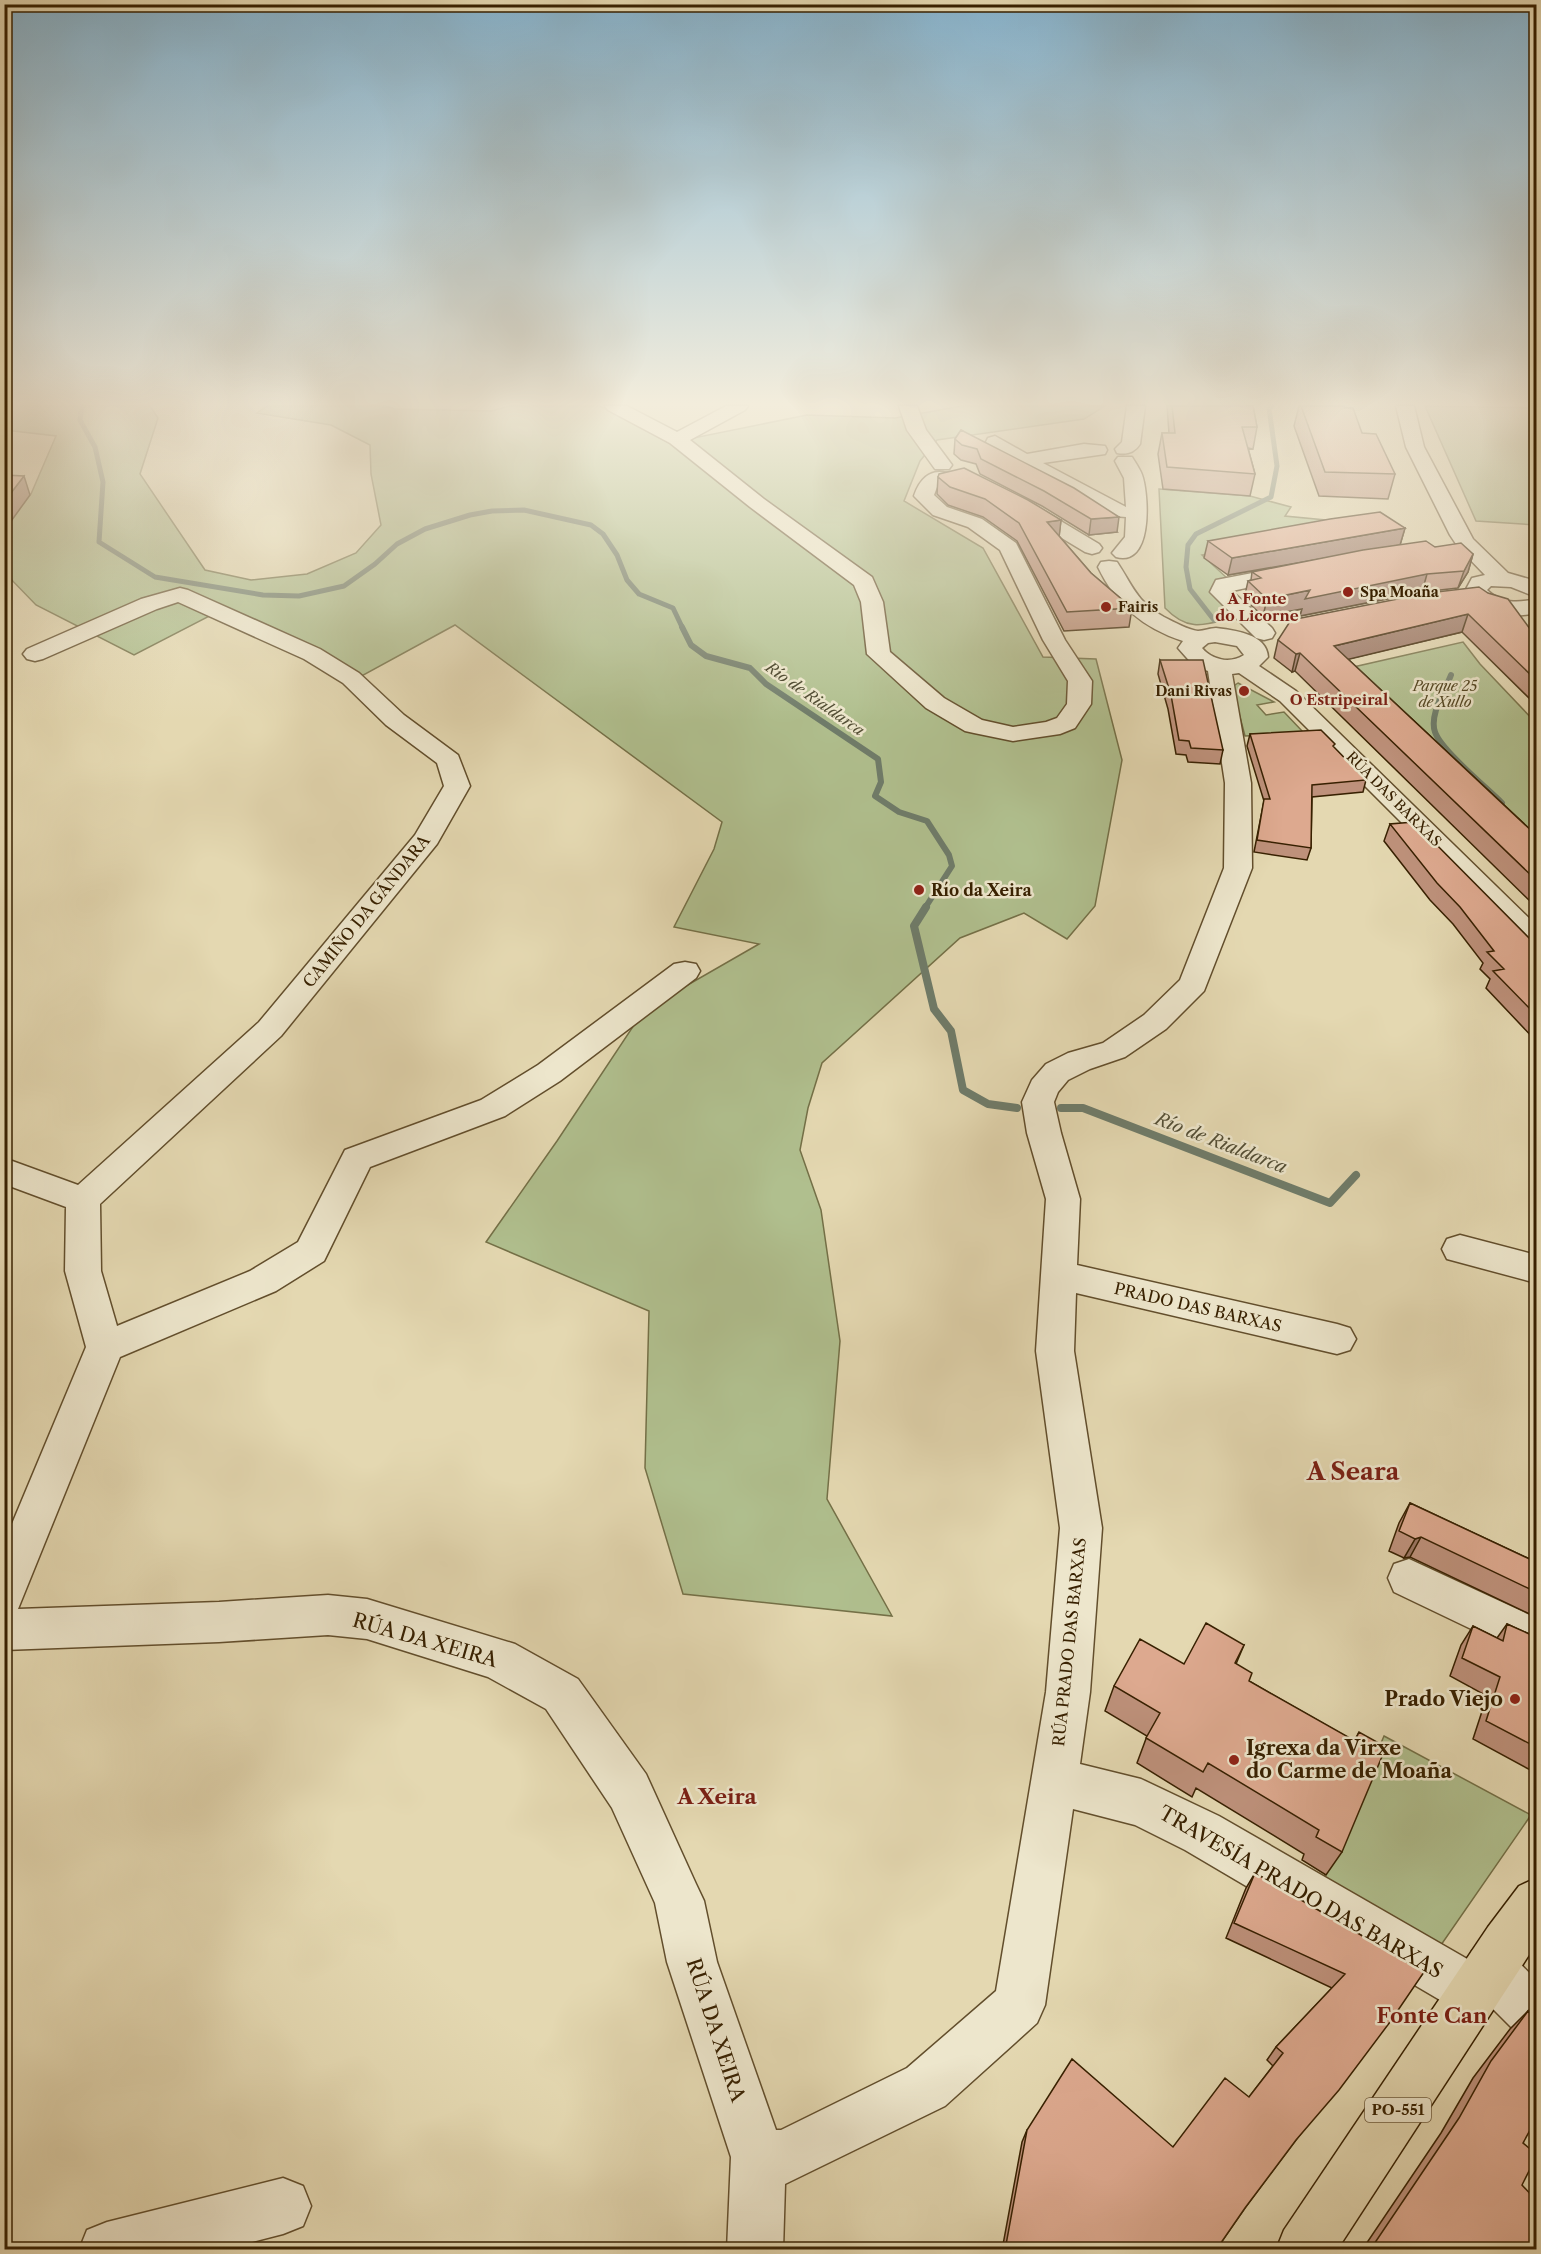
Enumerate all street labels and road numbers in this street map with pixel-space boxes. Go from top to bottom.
street label: RÚA DAS BARXAS [1343,747,1446,850]
street label: CAMIÑO DA GÁNDARA [297,829,434,991]
street label: PRADO DAS BARXAS [1112,1278,1284,1336]
street label: RÚA PRADO DAS BARXAS [1048,1537,1090,1747]
street label: RÚA DA XEIRA [350,1607,502,1672]
street label: TRAVESÍA PRADO DAS BARXAS [1155,1800,1448,1983]
street label: RÚA DA XEIRA [681,1955,752,2106]
road number: PO-551 [1365,2098,1431,2122]

